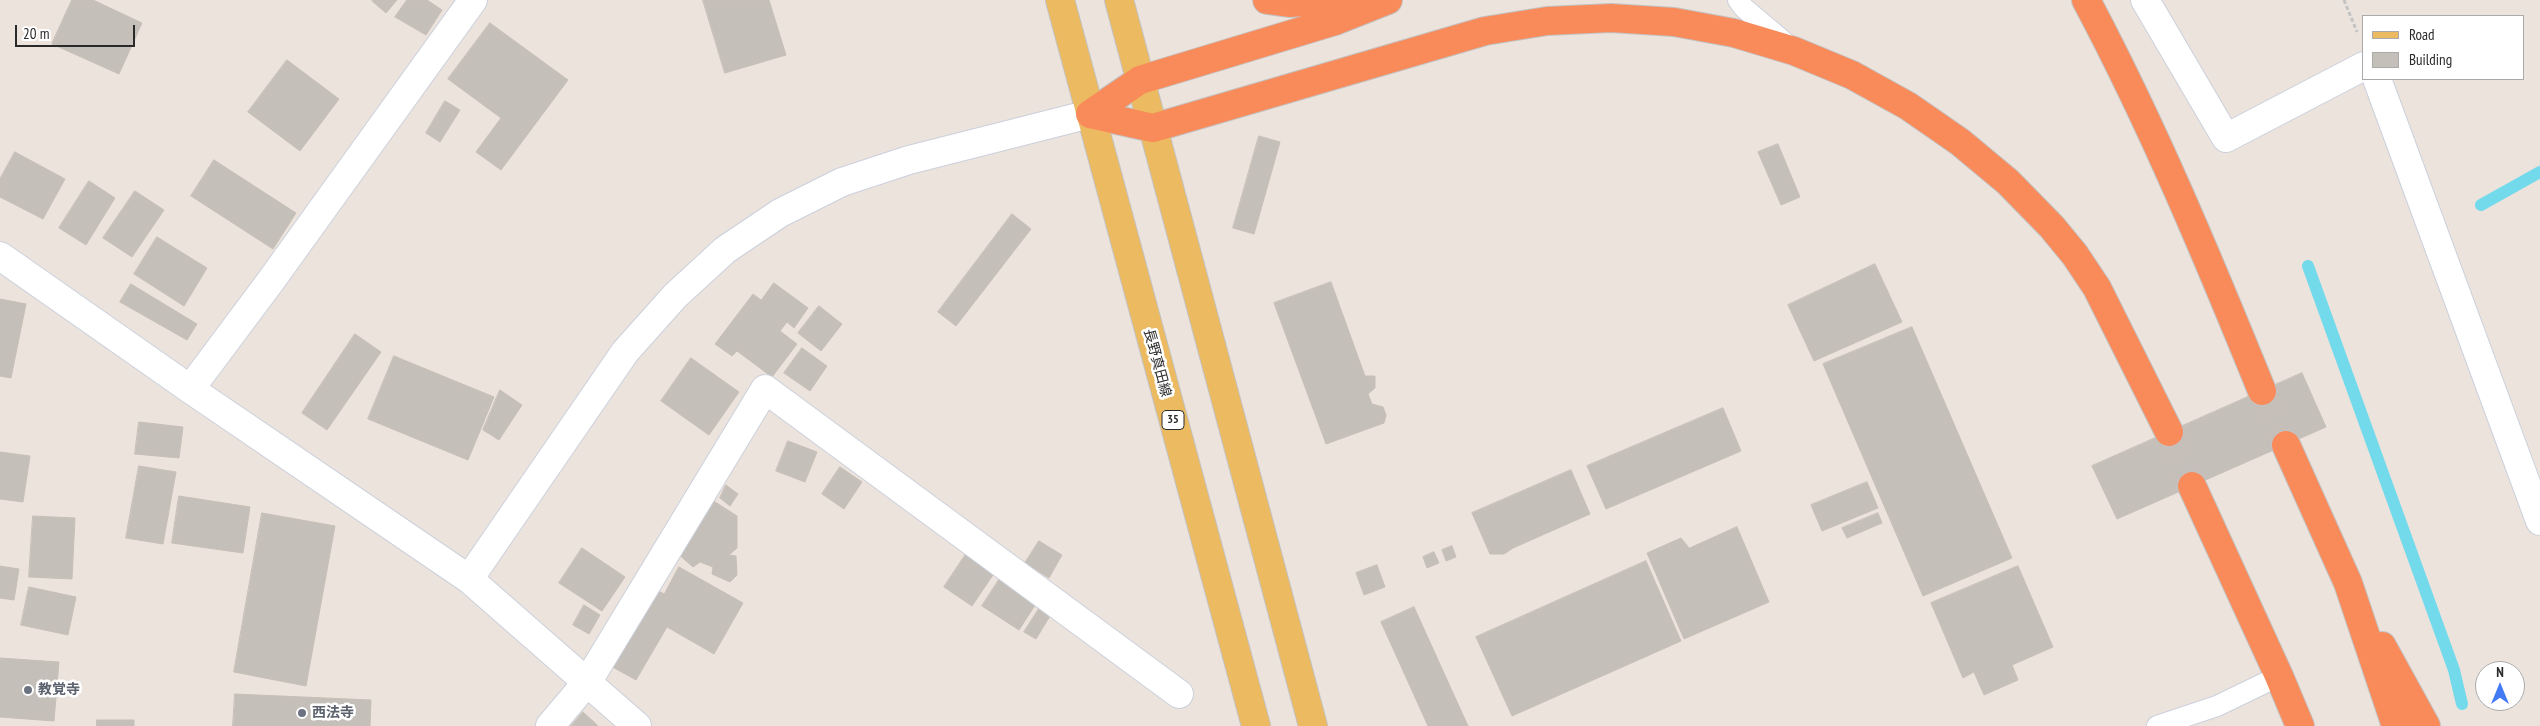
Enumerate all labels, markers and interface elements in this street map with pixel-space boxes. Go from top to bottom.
scale bar [18,15,138,47]
legend [2362,15,2525,80]
text: 20 m [23,24,49,43]
text: Road [2409,25,2435,44]
text: Building [2409,50,2452,69]
street label: 長野真田線 [1140,327,1174,399]
road number: 35 [1162,410,1184,430]
north arrow [2475,661,2525,711]
text: N [2496,663,2504,681]
place label: 教覚寺 [38,682,80,698]
marker: 教覚寺 [22,684,34,696]
place label: 西法寺 [312,705,354,721]
marker: 西法寺 [296,707,308,719]

